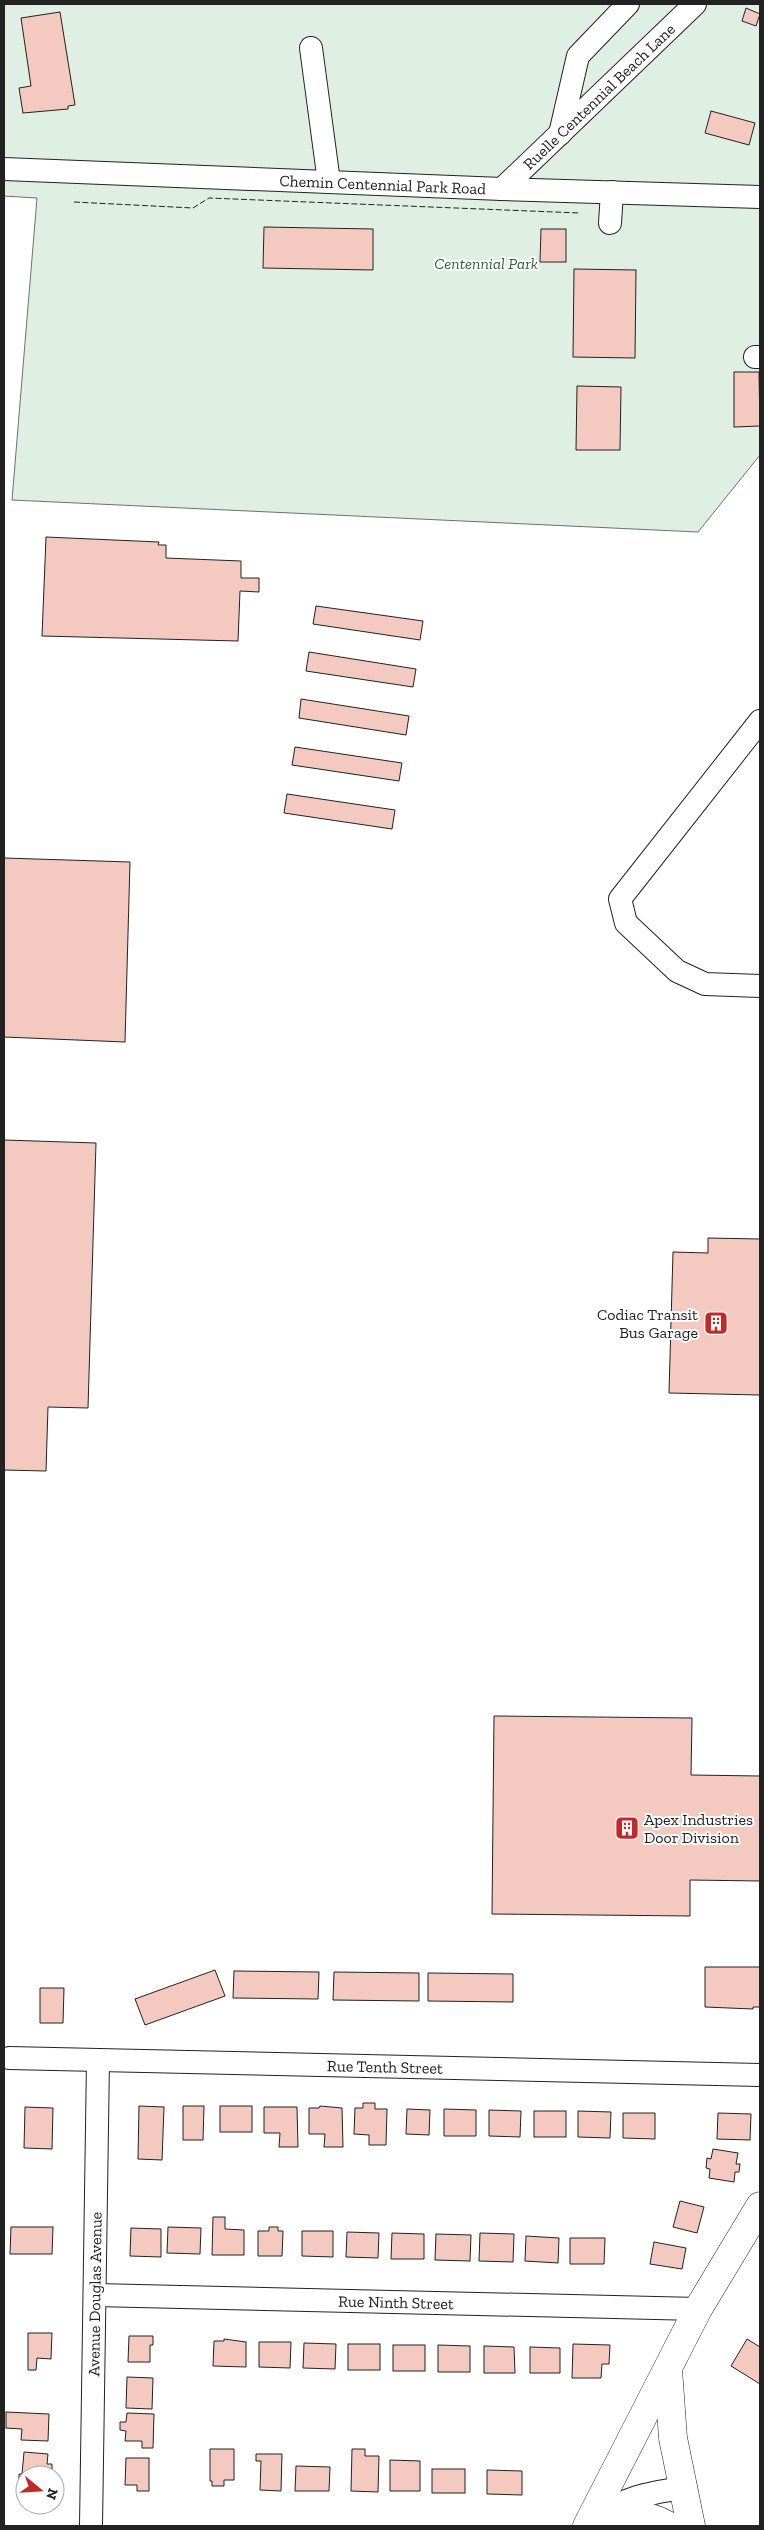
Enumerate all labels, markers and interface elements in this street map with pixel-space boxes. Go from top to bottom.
street label: Ruelle Centennial Beach Lane [519,19,679,173]
street label: Chemin Centennial Park Road [279,171,487,198]
park label: Centennial Park [434,254,538,273]
place label: Codiac Transit Bus Garage [597,1305,698,1342]
building icon: Codiac Transit Bus Garage [703,1310,729,1336]
place label: Apex Industries Door Division [644,1810,753,1847]
building icon: Apex Industries Door Division [614,1815,640,1841]
street label: Rue Tenth Street [327,2056,443,2077]
street label: Avenue Douglas Avenue [84,2212,105,2376]
street label: Rue Ninth Street [338,2291,454,2313]
north arrow [15,2465,65,2515]
text: N [42,2486,62,2502]

